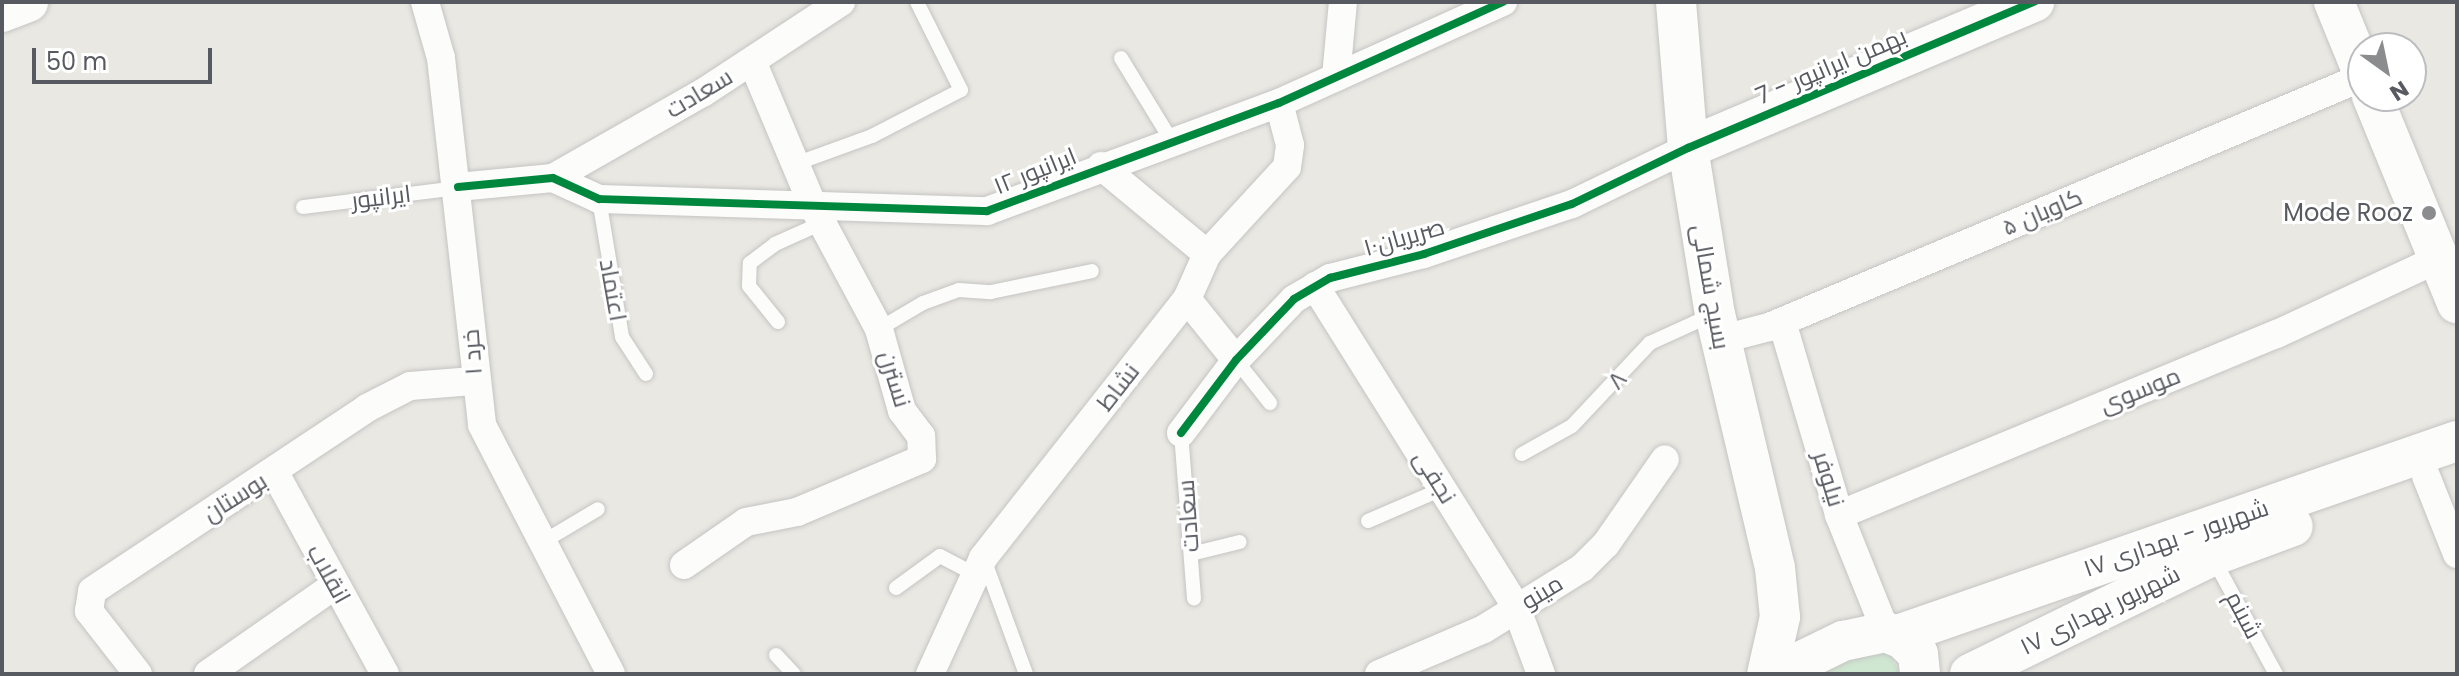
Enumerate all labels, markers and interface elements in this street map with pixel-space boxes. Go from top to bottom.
street label: بهمن ایرانپور - 7 [1751,21,1911,111]
scale bar [36,32,216,82]
north arrow [2347,32,2427,112]
text: 50 m [46,45,107,78]
street label: سعادت [660,62,738,124]
text: N [2384,73,2415,108]
street label: ایرانپور ۱۲ [989,141,1081,201]
street label: ایرانپور [349,179,413,215]
street label: کاویان ۵ [1998,182,2086,242]
place label: Mode Rooz [2283,199,2413,227]
marker: Mode Rooz [2420,204,2438,222]
street label: صریریان۱۰ [1360,212,1448,262]
street label: بسیج شمالی [1686,222,1736,352]
street label: اعتماد [593,257,633,323]
street label: خرد ۱ [456,328,488,376]
street label: نسترن [873,347,917,411]
street label: نشاط [1091,357,1145,417]
street label: موسوی [2095,361,2185,419]
street label: ۸ [1601,365,1633,395]
street label: نجفی [1408,445,1462,509]
street label: نیلوفر [1807,448,1851,510]
street label: بوستان [198,466,272,528]
street label: سعادت [1171,479,1205,553]
street label: ۱۷ شهریور - بهداری [2080,493,2272,583]
street label: انقلاب [301,539,357,609]
street label: ۱۷ شهریور بهداری [2015,559,2185,661]
street label: مینو [1516,568,1568,616]
street label: شبنم [2220,586,2268,644]

